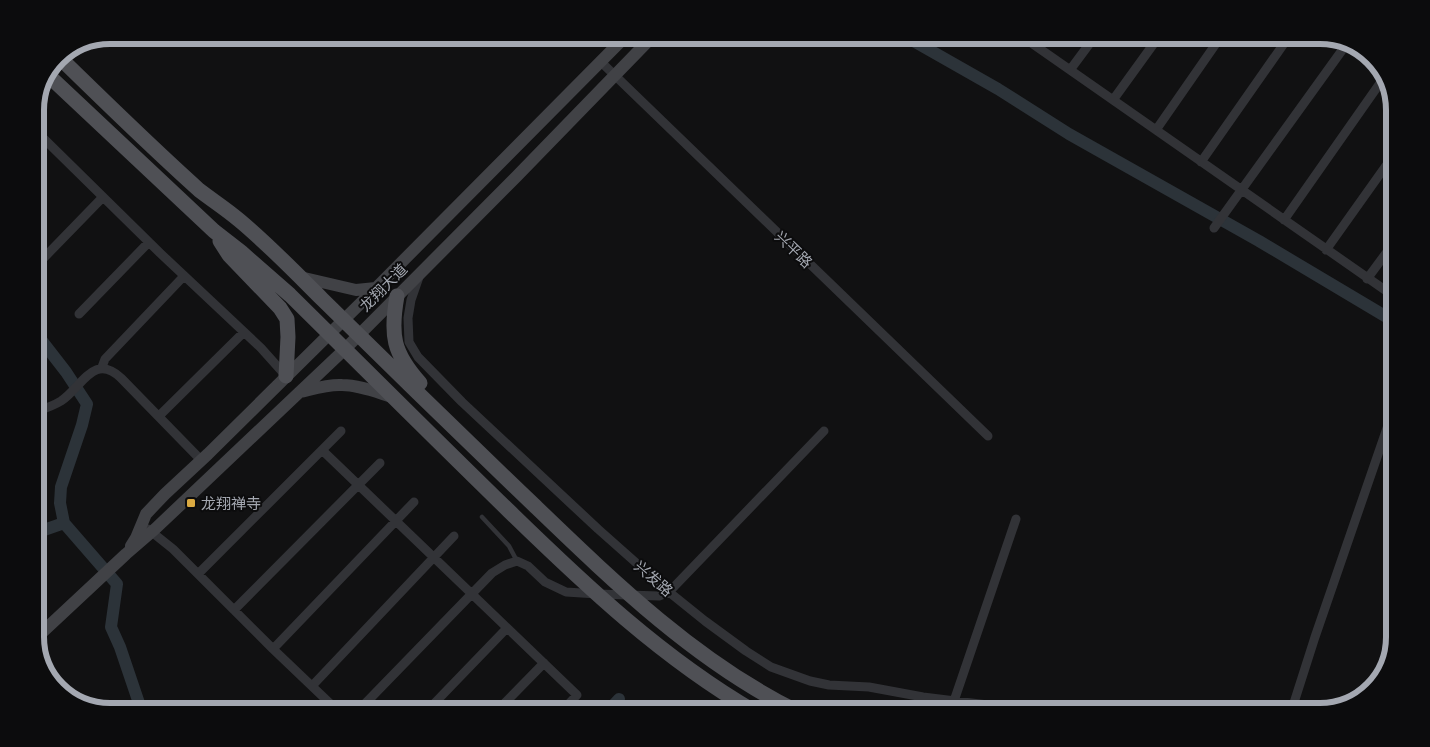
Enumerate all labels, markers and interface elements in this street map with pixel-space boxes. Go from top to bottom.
street label: 兴平路 [772,227,816,271]
street label: 龙翔大道 [355,259,411,315]
place label: 龙翔禅寺 [201,494,261,512]
marker: 龙翔禅寺 [185,497,197,509]
street label: 兴发路 [631,556,677,600]

